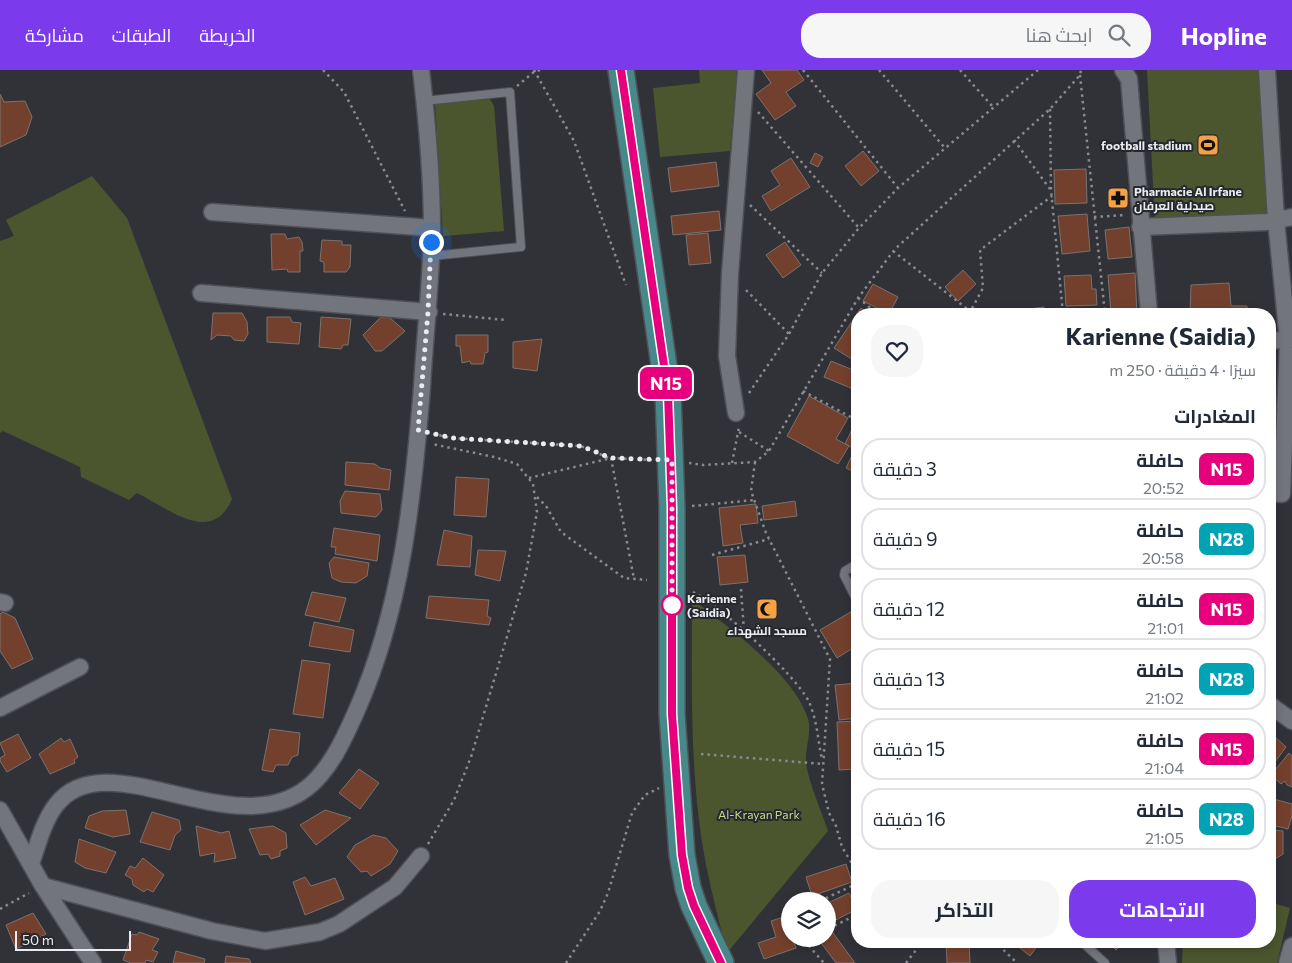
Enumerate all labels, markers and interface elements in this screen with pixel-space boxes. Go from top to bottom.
search box [801,13,1151,58]
icon: search [1105,21,1133,49]
text: Hopline [1181,21,1267,50]
text: ابحث هنا [1026,23,1093,46]
text: مشاركة [25,24,84,46]
text: الطبقات [112,24,171,46]
text: الخريطة [199,24,256,46]
sports icon: football stadium [1196,133,1220,157]
place label: football stadium [1101,138,1192,152]
place label: Pharmacie Al Irfane صيدلية العرفان [1134,184,1242,214]
pharmacy icon: Pharmacie Al Irfane صيدلية العرفان [1106,186,1130,210]
your location [419,230,444,255]
text: Karienne (Saidia) [1065,321,1256,350]
button: heart [871,325,923,377]
text: سيرًا · 4 دقيقة · 250 m [1109,360,1256,379]
line badge: N15 [637,367,695,399]
text: N15 [650,372,682,394]
text: المغادرات [1174,404,1256,427]
text: حافلة [1136,448,1184,471]
text: 3 دقيقة [873,457,937,480]
text: N15 [1210,458,1243,480]
text: 20:52 [1143,478,1184,497]
text: حافلة [1136,518,1184,541]
text: 9 دقيقة [873,527,938,550]
text: N28 [1209,528,1244,550]
text: 20:58 [1142,548,1184,567]
text: حافلة [1136,588,1184,611]
place label: Karienne (Saidia) [687,591,737,619]
marker: Karienne (Saidia) [661,594,683,616]
mosque icon: مسجد الشهداء [755,597,779,621]
text: 12 دقيقة [873,597,945,620]
text: N15 [1210,598,1243,620]
text: 21:01 [1147,618,1184,637]
place label: مسجد الشهداء [727,623,807,639]
text: حافلة [1136,658,1184,681]
text: 13 دقيقة [873,667,945,690]
text: N28 [1209,668,1244,690]
text: 21:02 [1145,688,1184,707]
text: حافلة [1136,728,1184,751]
text: 15 دقيقة [873,737,945,760]
text: N15 [1210,738,1243,760]
text: 21:04 [1144,758,1184,777]
text: حافلة [1136,798,1184,821]
park label: Al-Krayan Park [718,807,800,821]
text: 16 دقيقة [873,807,946,830]
text: N28 [1209,808,1244,830]
text: 21:05 [1145,828,1184,847]
button: التذاكر [871,880,1059,938]
button: الاتجاهات [1069,880,1256,938]
map controls [781,892,836,947]
button: layers [781,892,836,947]
scale bar [15,928,131,951]
text: 50 m [22,931,54,948]

